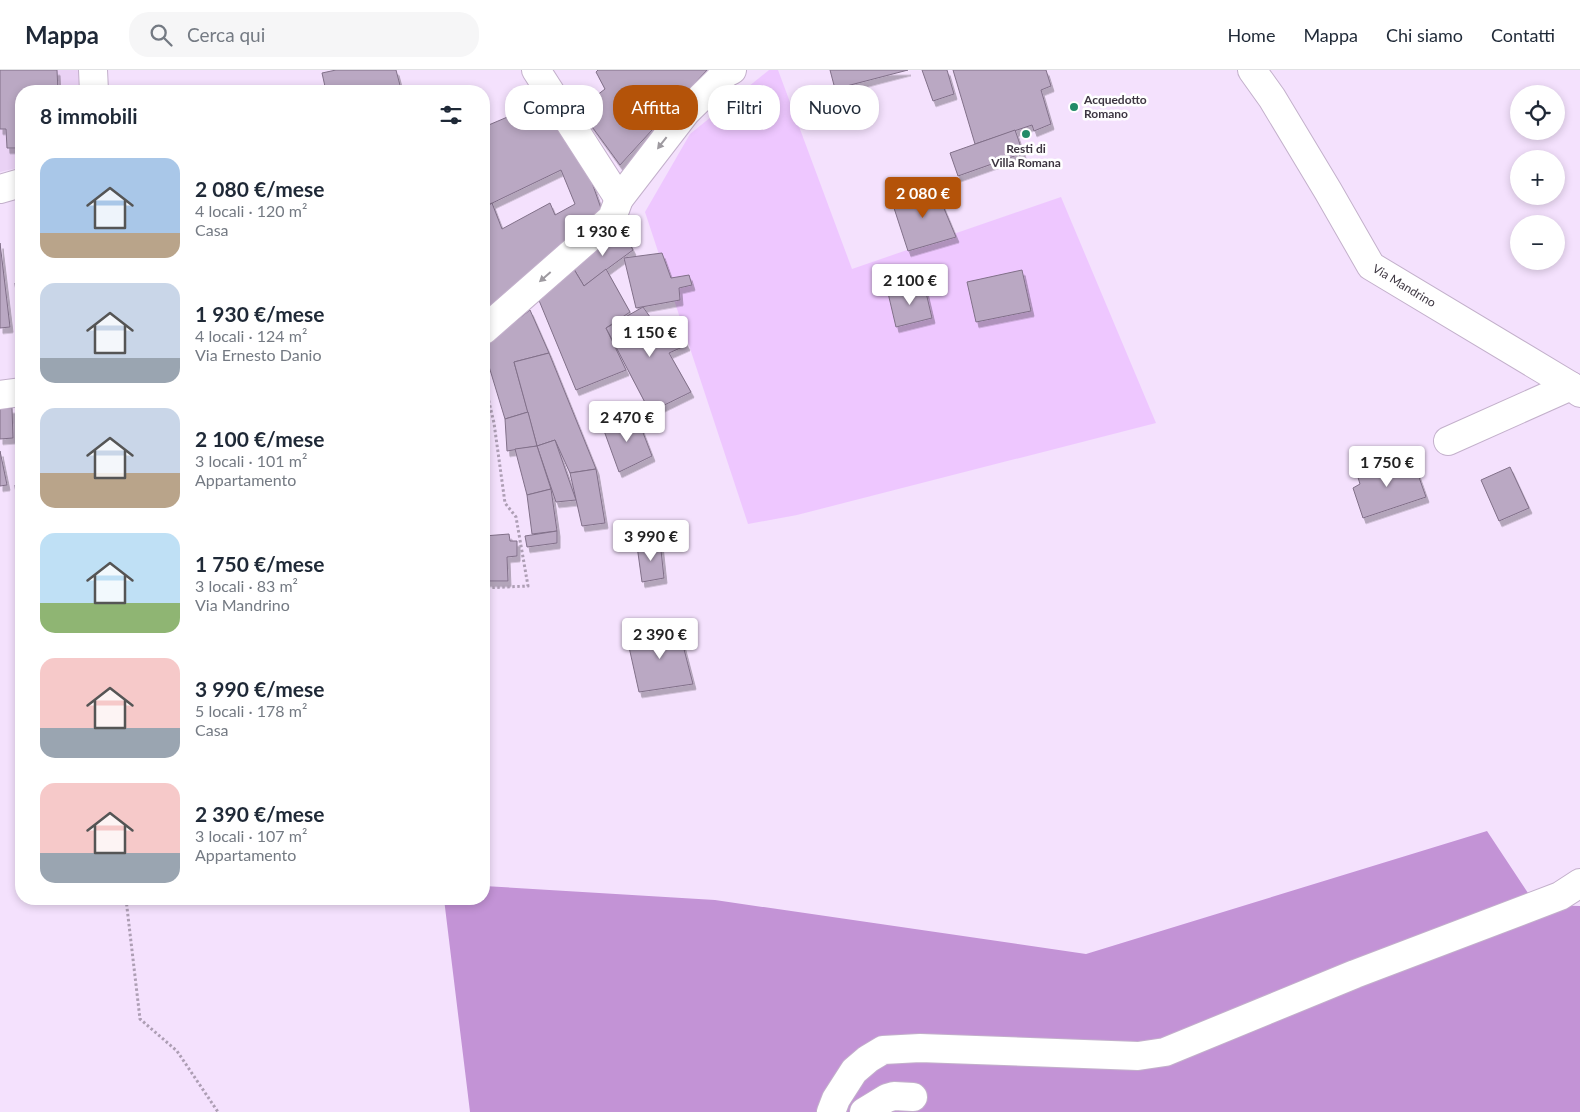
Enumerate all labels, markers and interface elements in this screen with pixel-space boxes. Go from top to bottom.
search box [129,12,479,57]
text: Mappa [25,20,99,49]
icon: search [147,21,175,49]
text: Cerca qui [187,23,265,46]
text: Home [1227,24,1275,46]
text: Mappa [1303,24,1358,46]
text: Chi siamo [1386,24,1463,46]
text: Contatti [1491,24,1555,46]
chip: Compra [505,85,603,130]
chip: Affitta [613,85,698,130]
chip: Filtri [708,85,780,130]
chip: Nuovo [790,85,879,130]
map controls [1510,85,1565,270]
button: locate [1510,85,1565,140]
place label: Acquedotto Romano [1083,92,1147,121]
icon: filters [437,101,465,129]
marker: Acquedotto Romano [1068,101,1080,113]
text: 8 immobili [40,103,138,128]
marker: Resti di Villa Romana [1020,128,1032,140]
one-way arrow [657,136,667,150]
place label: Resti di Villa Romana [990,141,1061,170]
button: + [1510,150,1565,205]
text: 2 080 €/mese [195,176,325,201]
pin: 2 080 € [877,176,969,219]
icon: home [80,178,140,238]
text: 2 080 € [896,183,950,202]
text: 4 locali · 120 m² [195,201,307,220]
pin: 1 930 € [557,214,649,257]
button: − [1510,215,1565,270]
text: Casa [195,220,229,239]
text: 1 930 € [576,221,630,240]
street label: Via Mandrino [1370,261,1439,310]
pin: 2 100 € [864,264,956,306]
text: 2 100 € [883,270,937,289]
one-way arrow [539,271,552,282]
text: 1 930 €/mese [195,301,325,326]
icon: home [80,303,140,363]
pin: 1 150 € [604,316,696,358]
text: 1 150 € [623,322,677,341]
text: 4 locali · 124 m² [195,326,307,345]
text: Via Ernesto Danio [195,345,321,364]
pin: 2 470 € [581,400,673,443]
text: 2 470 € [600,407,654,426]
text: 2 100 €/mese [195,426,325,451]
icon: home [80,428,140,488]
pin: 1 750 € [1341,446,1433,488]
text: 3 locali · 101 m² [195,451,307,470]
text: 1 750 € [1360,452,1414,471]
text: Appartamento [195,470,296,489]
pin: 3 990 € [605,520,697,562]
text: 3 990 € [624,526,678,545]
text: 1 750 €/mese [195,551,325,576]
icon: home [80,553,140,613]
text: 3 locali · 83 m² [195,576,298,595]
text: Via Mandrino [195,595,290,614]
pin: 2 390 € [614,618,706,660]
text: 2 390 € [633,624,687,643]
text: 3 990 €/mese [195,676,325,701]
icon: home [80,678,140,738]
text: 5 locali · 178 m² [195,701,307,720]
text: Casa [195,720,229,739]
text: 2 390 €/mese [195,801,325,826]
icon: home [80,803,140,863]
text: 3 locali · 107 m² [195,826,307,845]
text: Appartamento [195,845,296,864]

